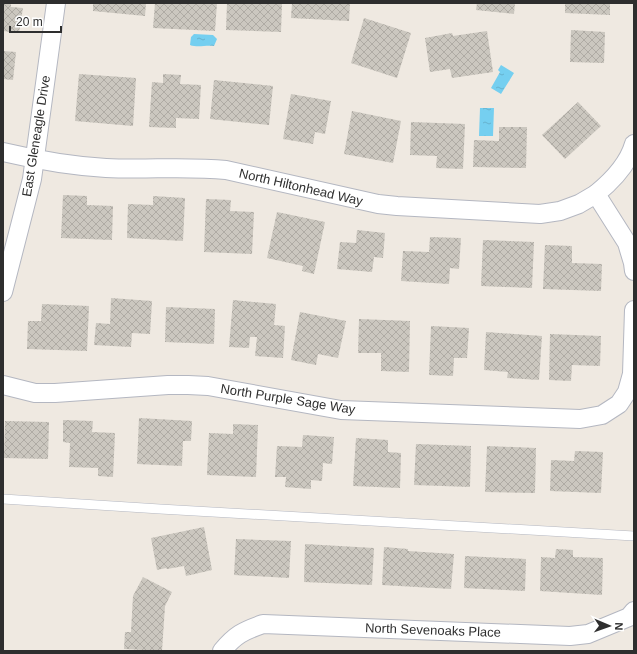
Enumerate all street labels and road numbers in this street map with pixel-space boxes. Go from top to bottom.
street label: East Gleneagle Drive [19,74,53,198]
street label: North Hiltonhead Way [238,165,365,209]
street label: North Purple Sage Way [220,381,357,417]
street label: North Sevenoaks Place [365,620,501,640]

